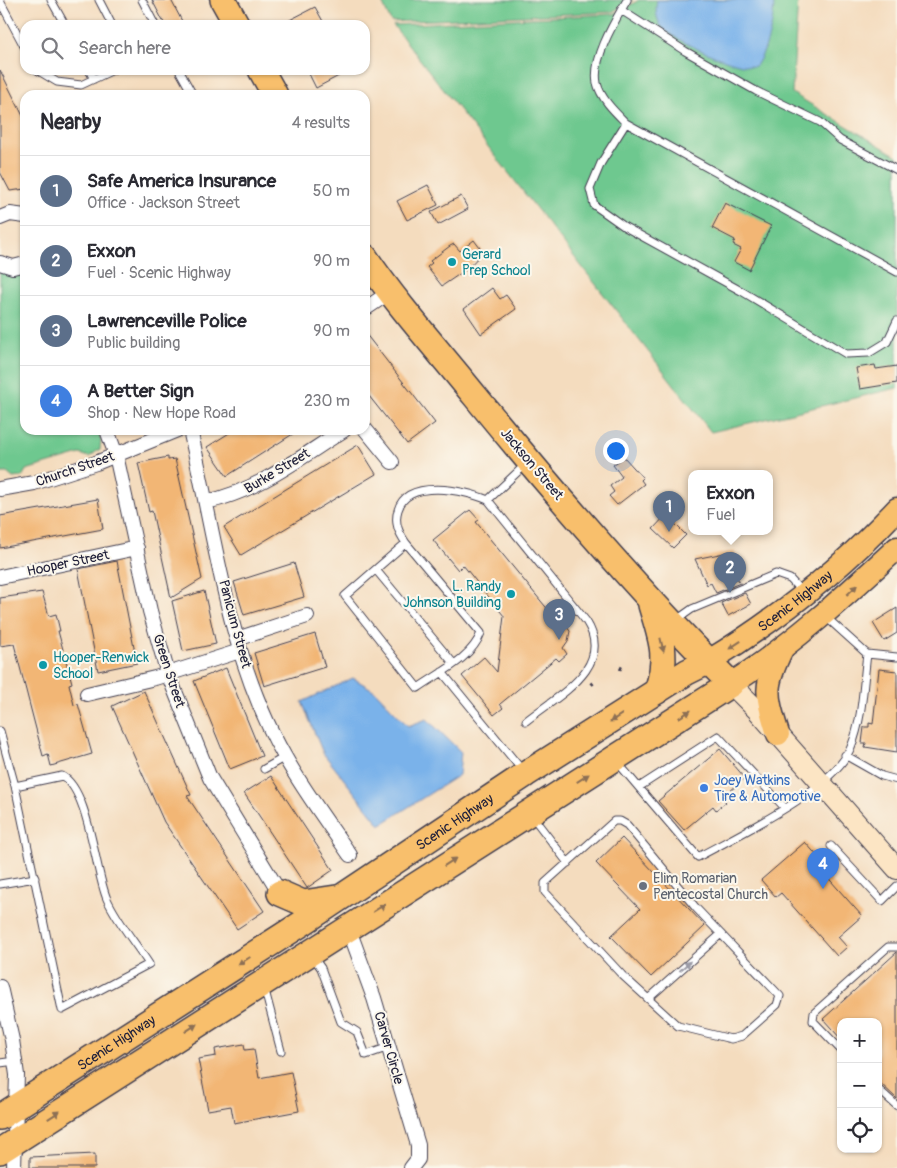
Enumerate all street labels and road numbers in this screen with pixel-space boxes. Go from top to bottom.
street label: Jackson Street [497,425,567,504]
street label: Burke Street [241,445,313,497]
street label: Church Street [33,448,117,490]
street label: Hooper Street [25,546,111,580]
street label: Scenic Highway [754,567,836,635]
street label: Panicum Street [215,578,255,670]
street label: Green Street [149,632,189,710]
street label: Scenic Highway [412,790,496,854]
street label: Carver Circle [371,1010,408,1086]
street label: Scenic Highway [74,1011,158,1074]

